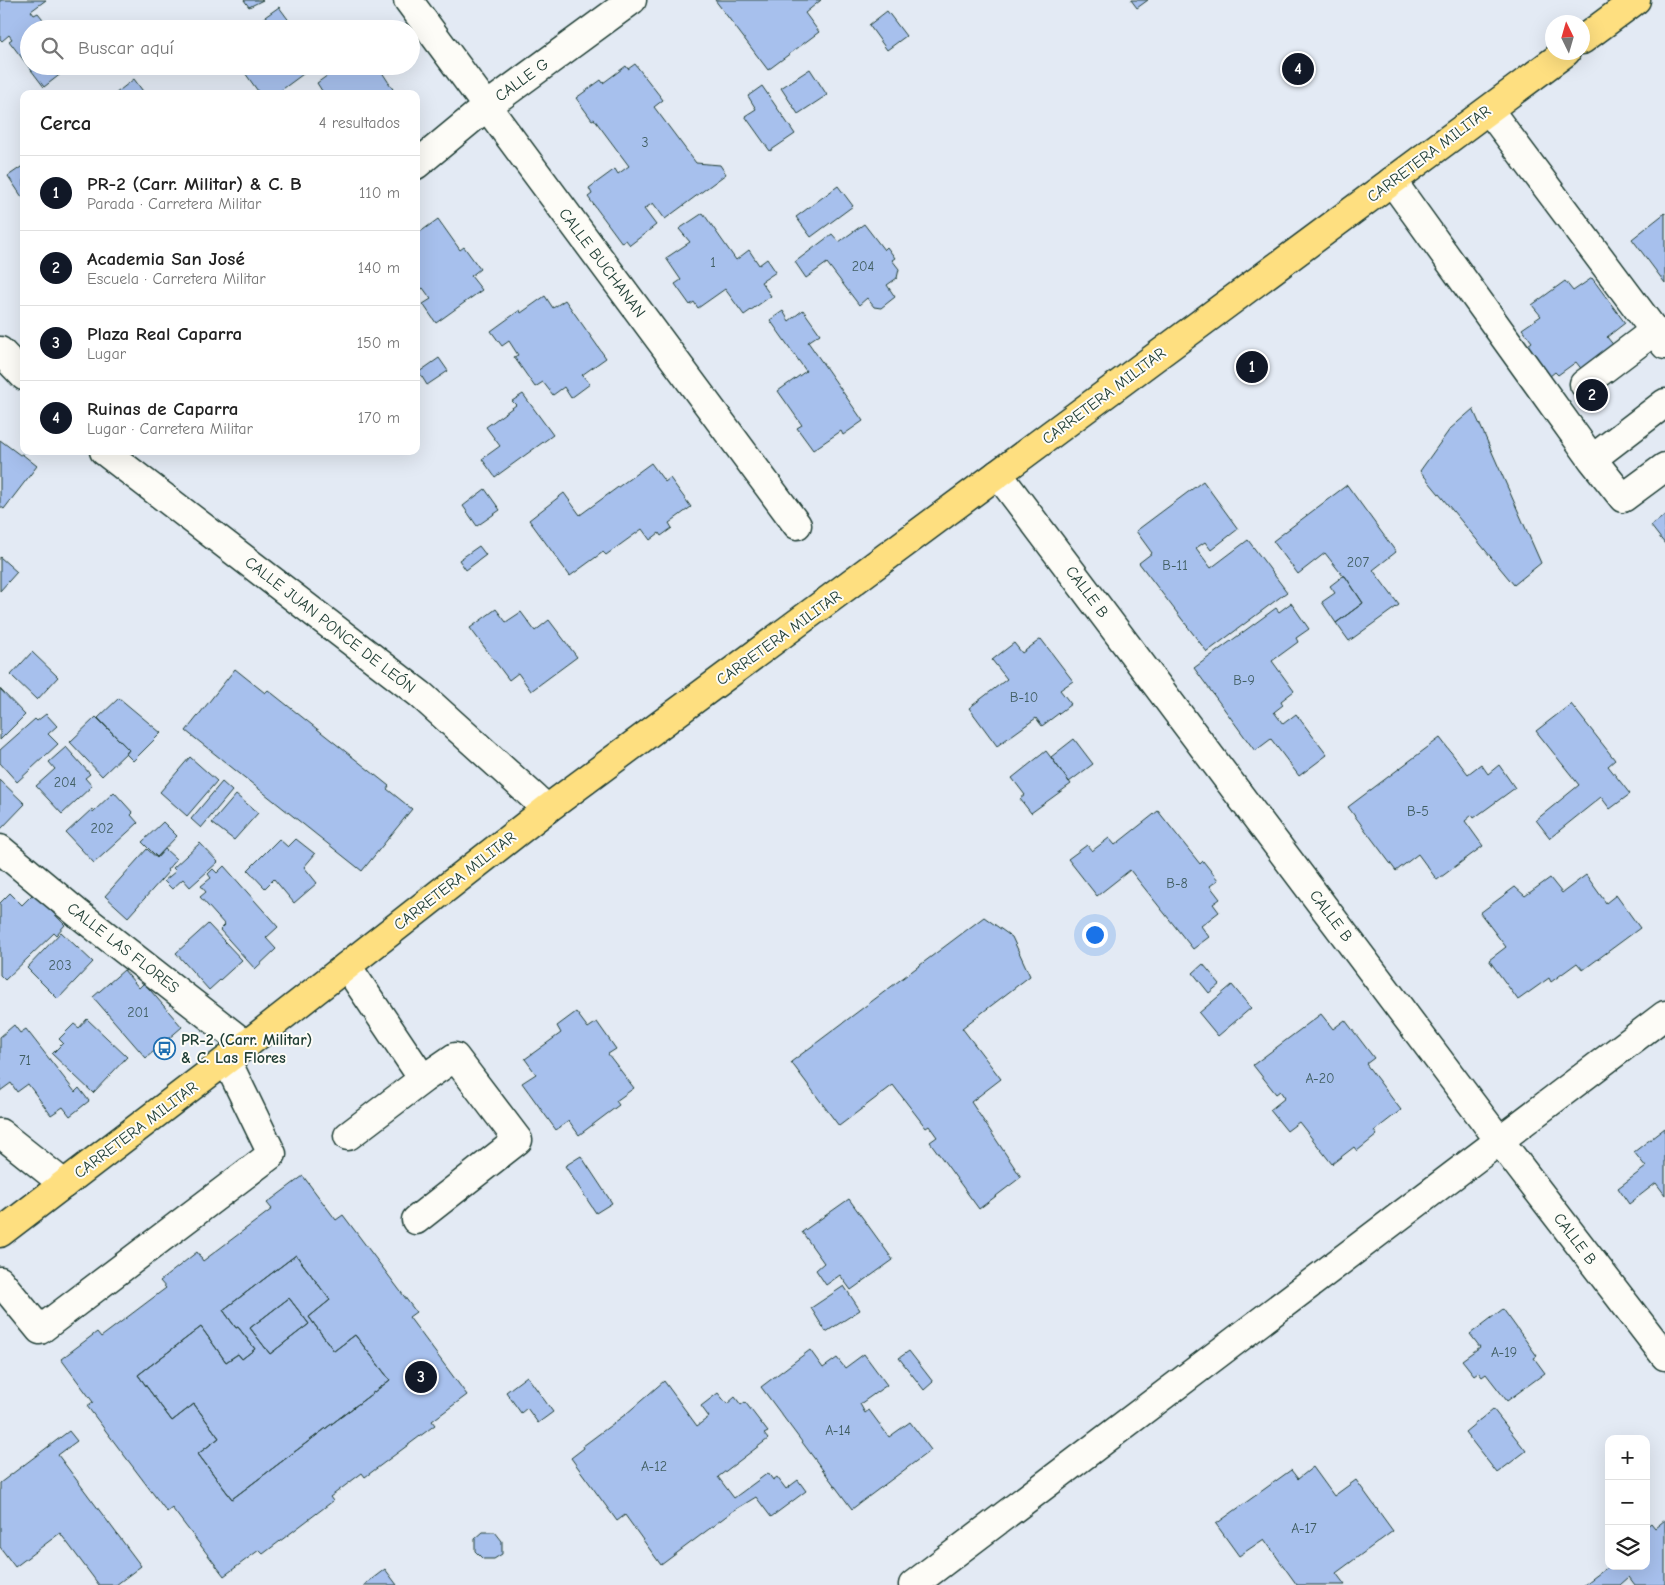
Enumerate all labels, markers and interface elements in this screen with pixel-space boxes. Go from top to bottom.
north arrow [1545,15,1590,60]
search box [20,20,420,75]
icon: search [38,34,66,62]
text: Buscar aquí [78,37,174,59]
pin: 4 [1282,50,1314,88]
street label: CALLE G [492,55,552,105]
street label: CARRETERA MILITAR [1364,101,1495,206]
text: Cerca [40,111,91,135]
text: 4 resultados [319,114,400,132]
house number: 3 [641,134,649,151]
text: PR-2 (Carr. Militar) & C. B [87,173,302,195]
text: 1 [53,184,59,202]
text: 110 m [359,184,400,202]
text: Parada · Carretera Militar [87,195,261,213]
street label: CALLE BUCHANAN [555,205,649,321]
text: Academia San José [87,248,245,270]
house number: 1 [710,254,716,271]
house number: 204 [852,258,875,275]
text: 2 [52,259,60,277]
text: 140 m [358,259,400,277]
text: Escuela · Carretera Militar [87,270,266,288]
text: Plaza Real Caparra [87,323,242,345]
text: 3 [52,334,60,352]
text: 150 m [357,334,400,352]
street label: CARRETERA MILITAR [1039,343,1170,448]
text: Lugar [87,345,126,363]
pin: 1 [1236,348,1268,386]
pin: 2 [1576,376,1608,414]
text: Ruinas de Caparra [87,398,238,420]
text: 4 [52,409,60,427]
text: 170 m [358,409,400,427]
text: Lugar · Carretera Militar [87,420,253,438]
street label: CALLE JUAN PONCE DE LEÓN [241,552,419,697]
house number: 207 [1347,554,1370,571]
house number: B-11 [1162,557,1188,574]
street label: CALLE B [1062,563,1112,621]
street label: CARRETERA MILITAR [713,586,845,689]
house number: B-9 [1233,672,1255,689]
house number: B-10 [1010,689,1038,706]
house number: 204 [54,774,77,791]
house number: B-5 [1407,803,1429,820]
house number: 202 [90,820,114,837]
street label: CARRETERA MILITAR [390,828,520,934]
house number: B-8 [1166,875,1188,892]
street label: CALLE B [1306,887,1356,945]
street label: CALLE LAS FLORES [64,899,183,997]
your location [1082,922,1108,948]
house number: 203 [49,957,71,974]
house number: 201 [127,1004,149,1021]
place label: PR-2 (Carr. Militar) & C. Las Flores [181,1031,312,1067]
bus stop icon: PR-2 (Carr. Militar) & C. Las Flores [153,1037,177,1061]
house number: 71 [19,1052,31,1069]
house number: A-20 [1305,1070,1335,1087]
street label: CARRETERA MILITAR [71,1077,202,1182]
street label: CALLE B [1550,1210,1600,1268]
house number: A-19 [1491,1344,1517,1361]
pin: 3 [405,1358,437,1396]
house number: A-14 [825,1422,851,1439]
map controls [1605,1435,1650,1570]
button: + [1605,1435,1650,1480]
house number: A-12 [641,1458,667,1475]
button: − [1605,1480,1650,1525]
house number: A-17 [1291,1520,1317,1537]
button: layers [1605,1525,1650,1570]

